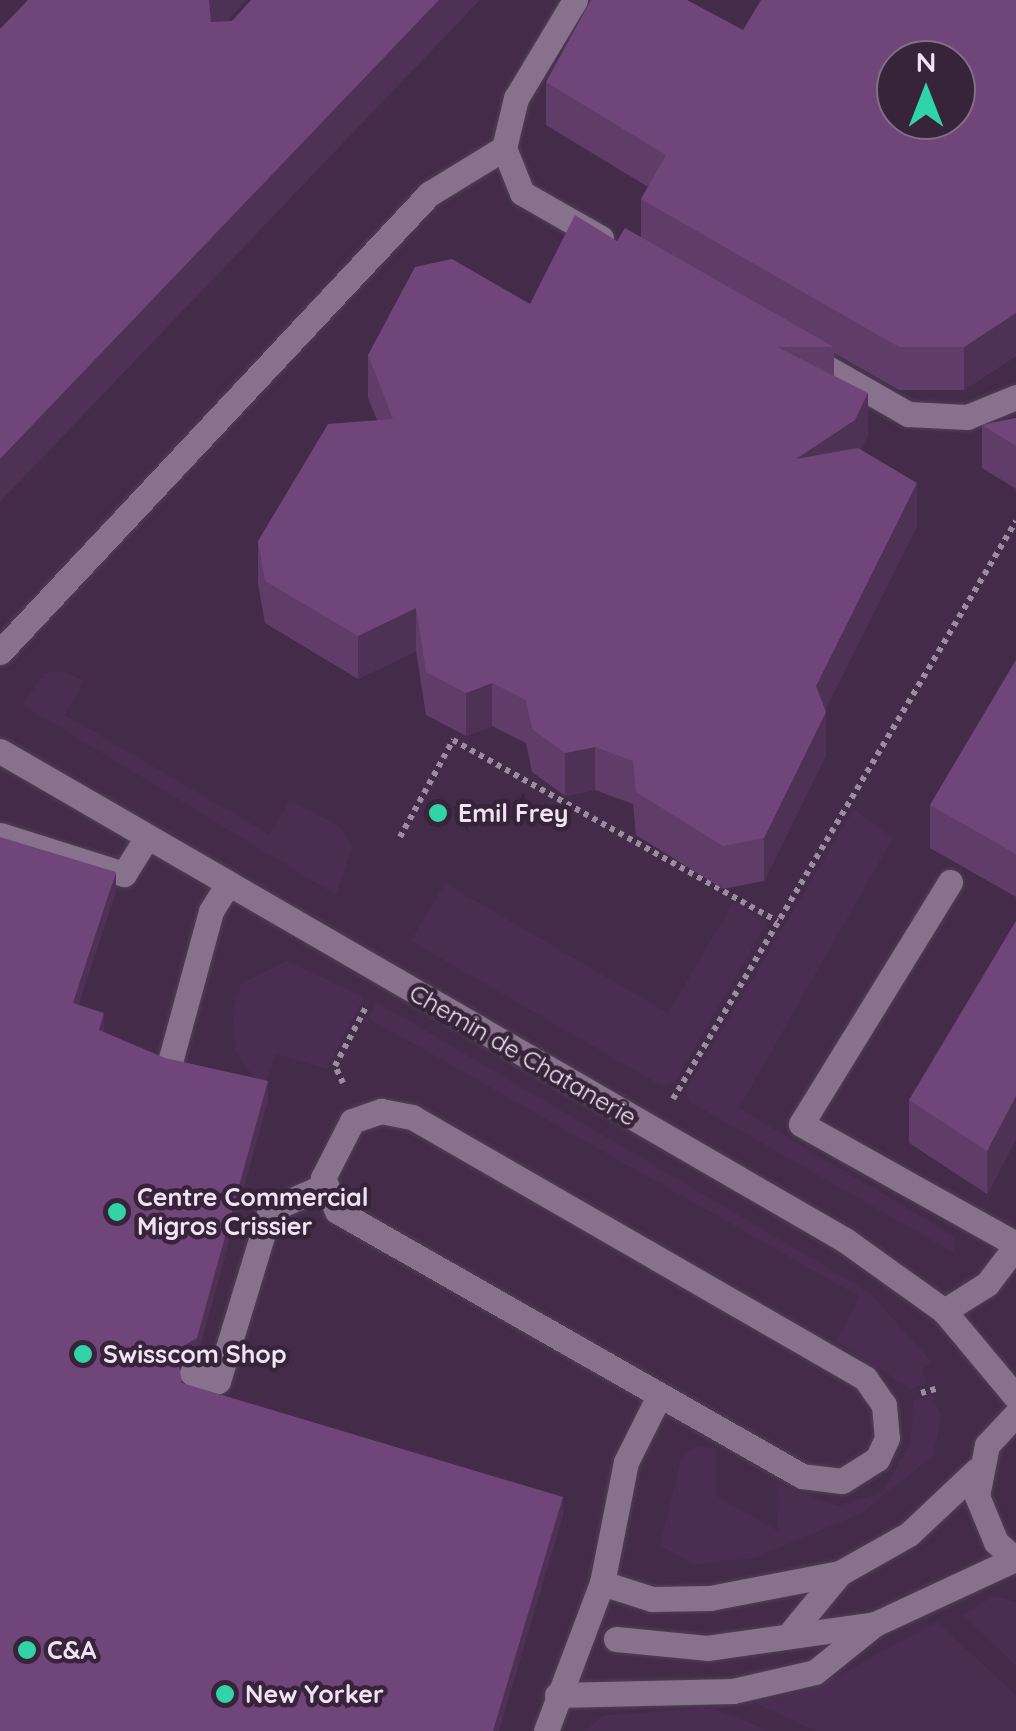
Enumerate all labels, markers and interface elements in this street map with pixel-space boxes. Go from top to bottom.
north arrow [876,40,976,140]
text: N [916,44,936,79]
place label: Emil Frey [458,798,568,828]
marker: Emil Frey [427,802,449,824]
street label: Chemin de Chatanerie [404,978,642,1132]
place label: Centre Commercial Migros Crissier [137,1183,368,1242]
marker: Centre Commercial Migros Crissier [106,1201,128,1223]
place label: Swisscom Shop [103,1339,287,1369]
marker: Swisscom Shop [72,1343,94,1365]
place label: C&A [47,1635,96,1665]
marker: C&A [16,1639,38,1661]
place label: New Yorker [245,1679,384,1709]
marker: New Yorker [214,1683,236,1705]

